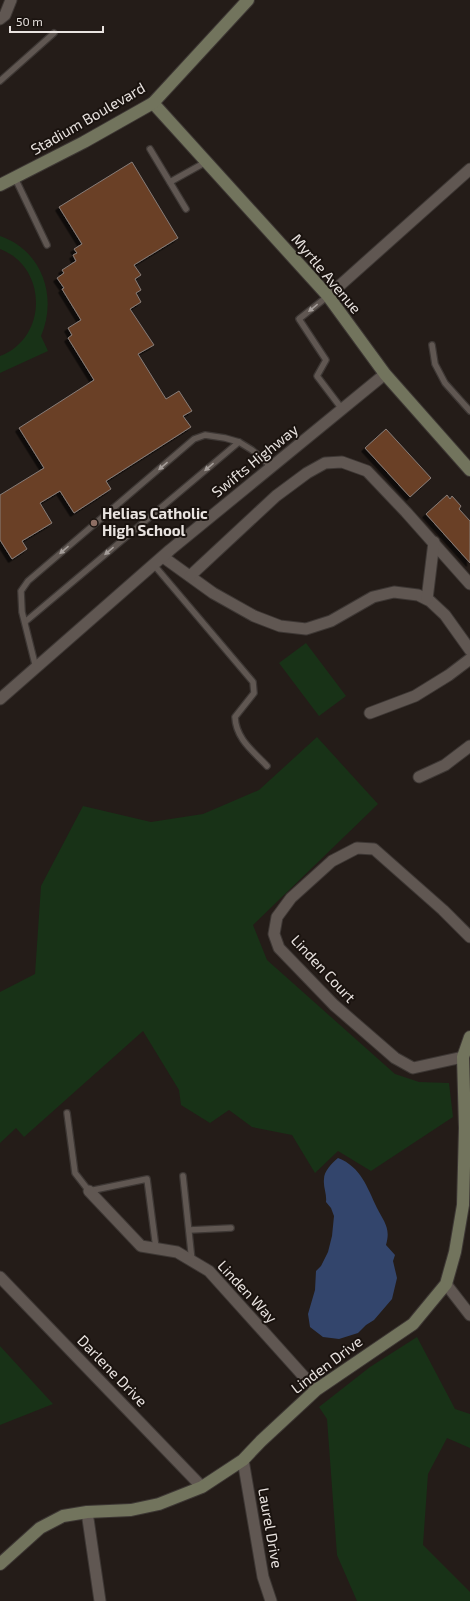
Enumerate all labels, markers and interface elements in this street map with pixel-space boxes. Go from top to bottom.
scale bar [10,8,103,34]
text: 50 m [16,14,43,28]
street label: Stadium Boulevard [27,78,148,158]
street label: Myrtle Avenue [288,230,365,317]
one-way arrow [308,303,319,312]
street label: Swifts Highway [207,420,301,501]
one-way arrow [158,461,168,470]
one-way arrow [203,463,214,472]
place label: Helias Catholic High School [102,504,208,539]
marker: Helias Catholic High School [89,518,99,528]
one-way arrow [59,545,69,555]
one-way arrow [104,546,115,555]
street label: Linden Court [288,931,360,1006]
street label: Linden Way [214,1256,281,1326]
street label: Darlene Drive [74,1331,151,1410]
street label: Linden Drive [287,1332,366,1397]
street label: Laurel Drive [255,1486,287,1569]

